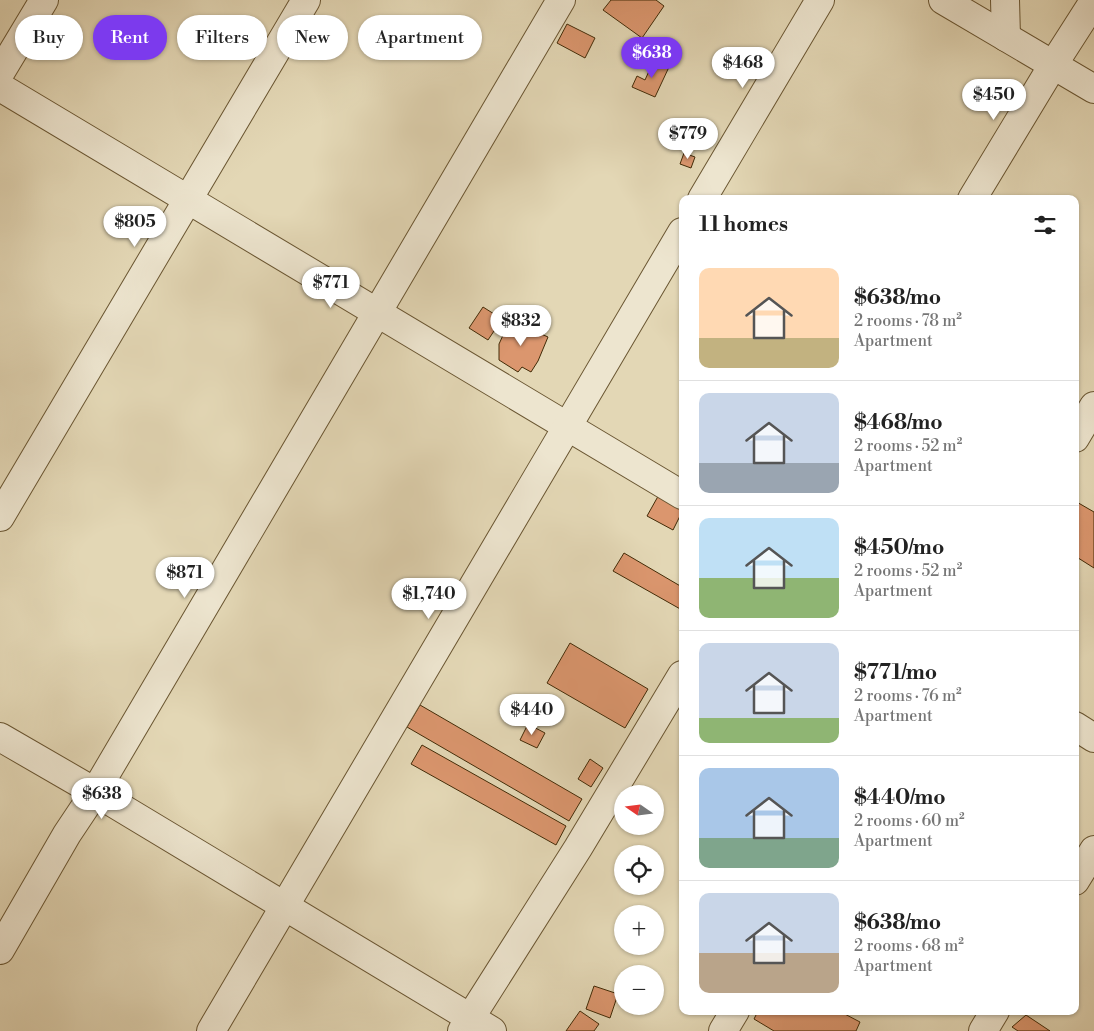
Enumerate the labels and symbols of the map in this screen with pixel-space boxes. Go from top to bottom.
pin: $638 [622,36,682,79]
pin: $468 [713,46,773,89]
pin: $450 [964,78,1024,121]
pin: $779 [658,118,718,160]
pin: $805 [105,206,165,248]
pin: $771 [301,266,361,309]
pin: $832 [491,304,551,347]
pin: $871 [155,556,215,599]
pin: $1,740 [388,578,470,620]
pin: $440 [502,694,562,736]
pin: $638 [72,778,132,820]
north arrow [614,785,664,835]

